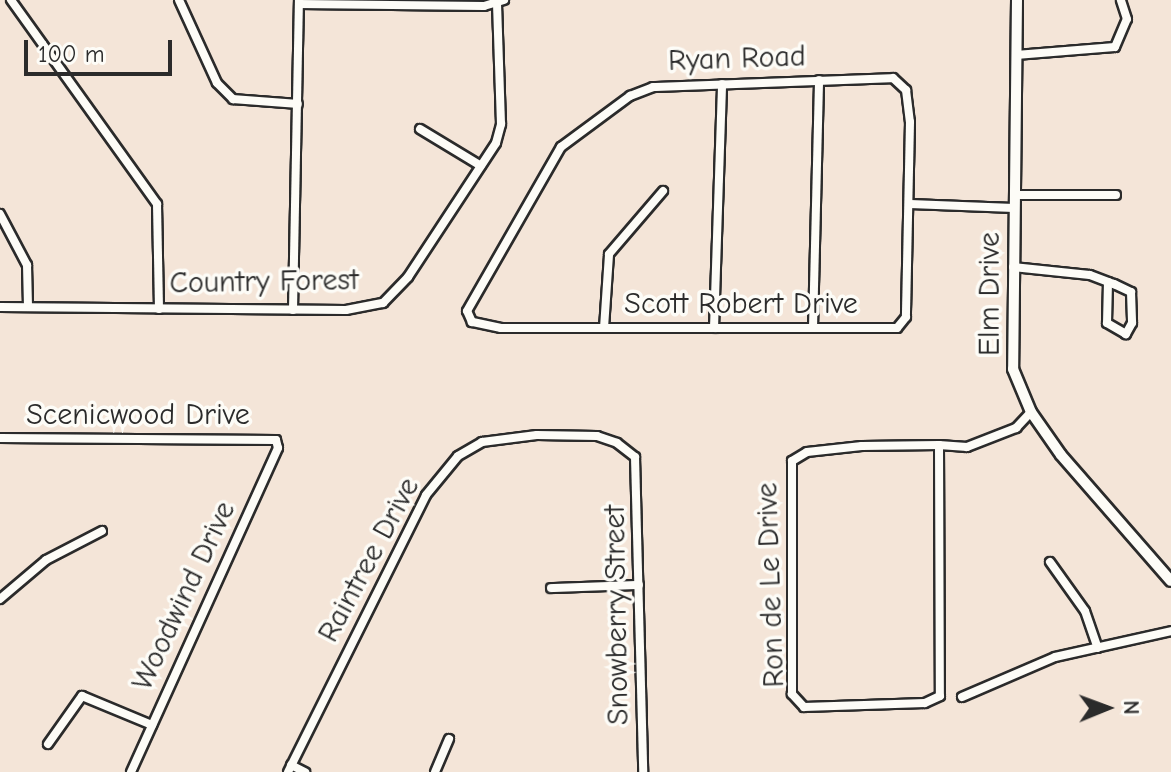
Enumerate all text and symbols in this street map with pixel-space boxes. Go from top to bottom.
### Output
scale bar [28,24,176,74]
street label: Ryan Road [668,39,806,79]
text: 100 m [38,40,105,68]
street label: Elm Drive [972,232,1008,356]
street label: Country Forest [169,262,359,302]
street label: Scott Robert Drive [624,286,858,322]
street label: Scenicwood Drive [26,397,250,433]
street label: Raintree Drive [311,472,427,648]
street label: Ron de Le Drive [749,482,793,688]
street label: Woodwind Drive [125,496,243,696]
street label: Snowberry Street [597,505,637,725]
north arrow [1067,668,1147,748]
text: N [1118,700,1144,715]

